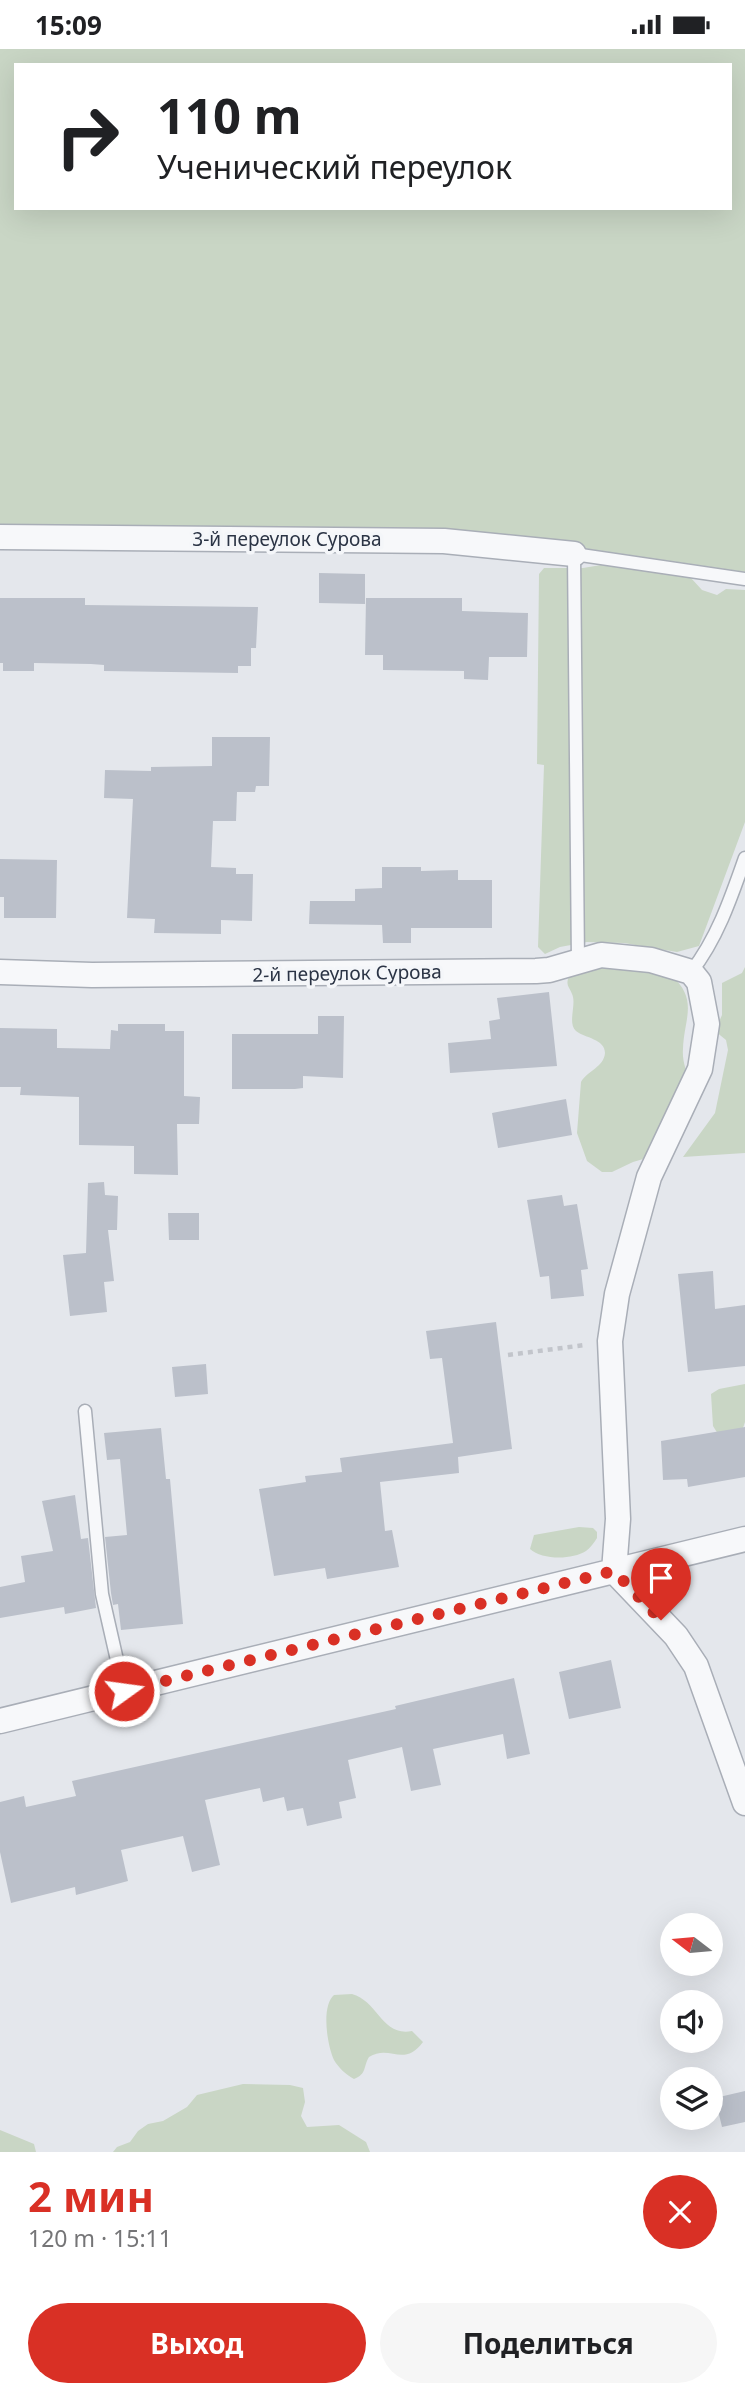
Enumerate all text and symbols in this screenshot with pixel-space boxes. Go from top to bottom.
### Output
text: 15:09 [35,7,102,43]
text: 110 m [157,82,302,148]
icon: right [42,91,133,182]
text: Ученический переулок [157,145,512,188]
street label: 3-й переулок Сурова [192,526,382,552]
street label: 2-й переулок Сурова [252,958,442,988]
pin [631,1548,691,1620]
icon: arrive [642,1559,680,1597]
position arrow [87,1654,161,1728]
north arrow [660,1913,723,1976]
map controls [660,1913,723,2130]
button: sound [660,1990,723,2053]
button: layers [660,2067,723,2130]
text: 2 мин [28,2167,154,2224]
button: close [643,2175,717,2249]
text: 120 m · 15:11 [28,2222,172,2254]
button: Выход [28,2303,366,2383]
button: Поделиться [380,2303,717,2383]

